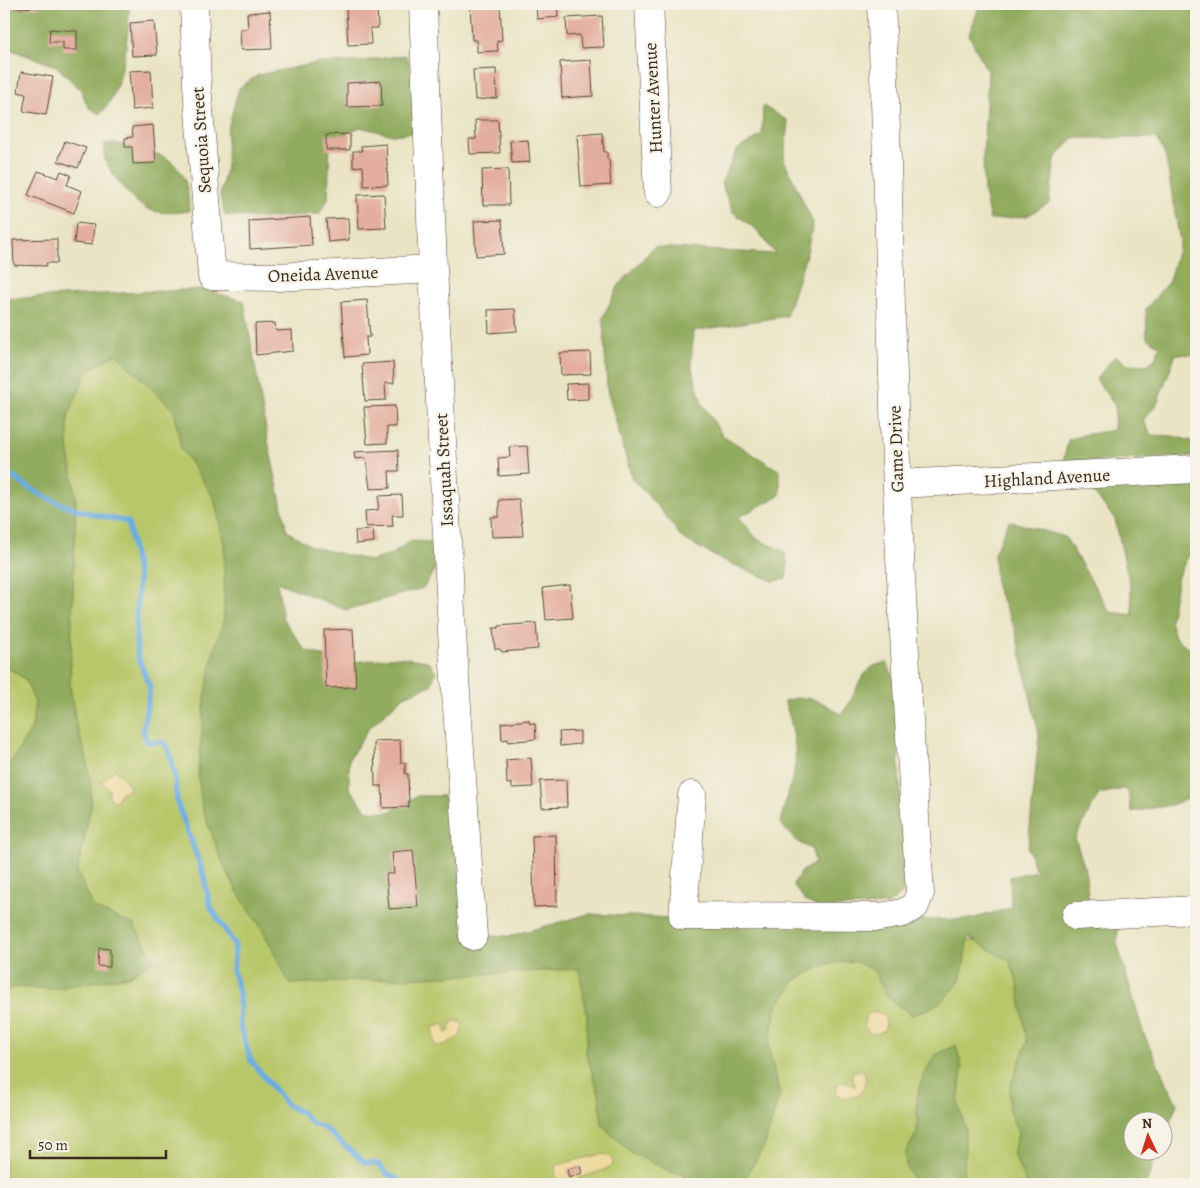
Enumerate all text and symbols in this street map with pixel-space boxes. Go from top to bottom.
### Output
street label: Hunter Avenue [638,42,668,154]
street label: Sequoia Street [185,86,217,194]
street label: Oneida Avenue [267,260,379,288]
street label: Game Drive [882,405,910,493]
street label: Issaquah Street [429,412,459,527]
street label: Highland Avenue [983,463,1111,493]
north arrow [1122,1110,1172,1160]
text: N [1141,1114,1153,1133]
scale bar [30,1128,166,1160]
text: 50 m [38,1135,68,1155]

